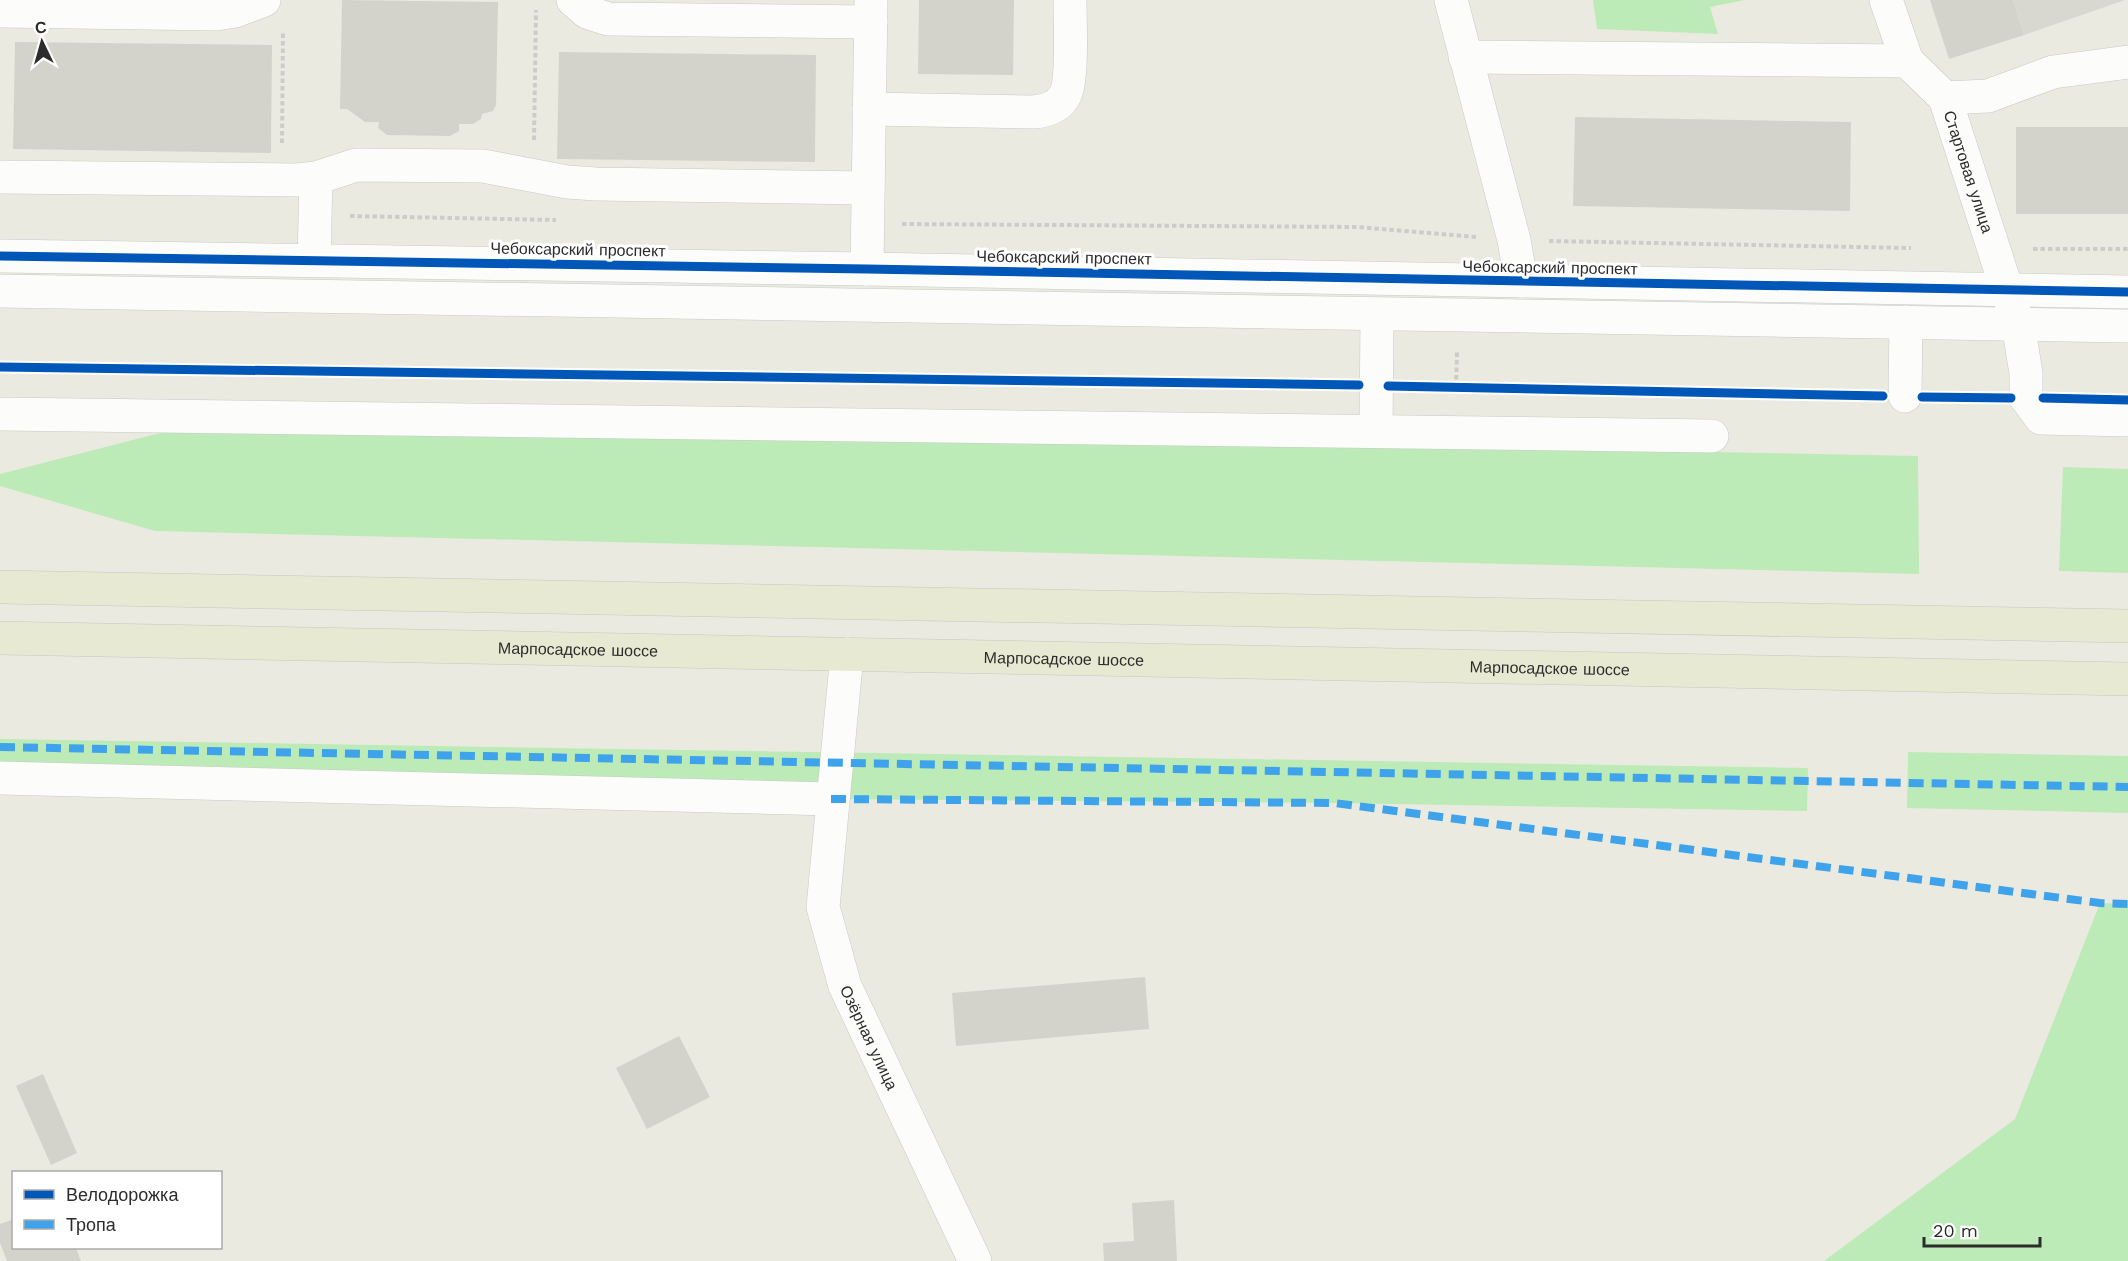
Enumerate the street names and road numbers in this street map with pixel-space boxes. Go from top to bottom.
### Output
street label: Стартовая улица [1940,108,1997,236]
street label: Чебоксарский проспект [490,238,666,261]
street label: Чебоксарский проспект [976,246,1152,269]
street label: Чебоксарский проспект [1462,256,1638,279]
street label: Марпосадское шоссе [498,639,658,661]
street label: Марпосадское шоссе [983,648,1144,670]
street label: Марпосадское шоссе [1469,657,1630,679]
street label: Озёрная улица [836,982,902,1093]

